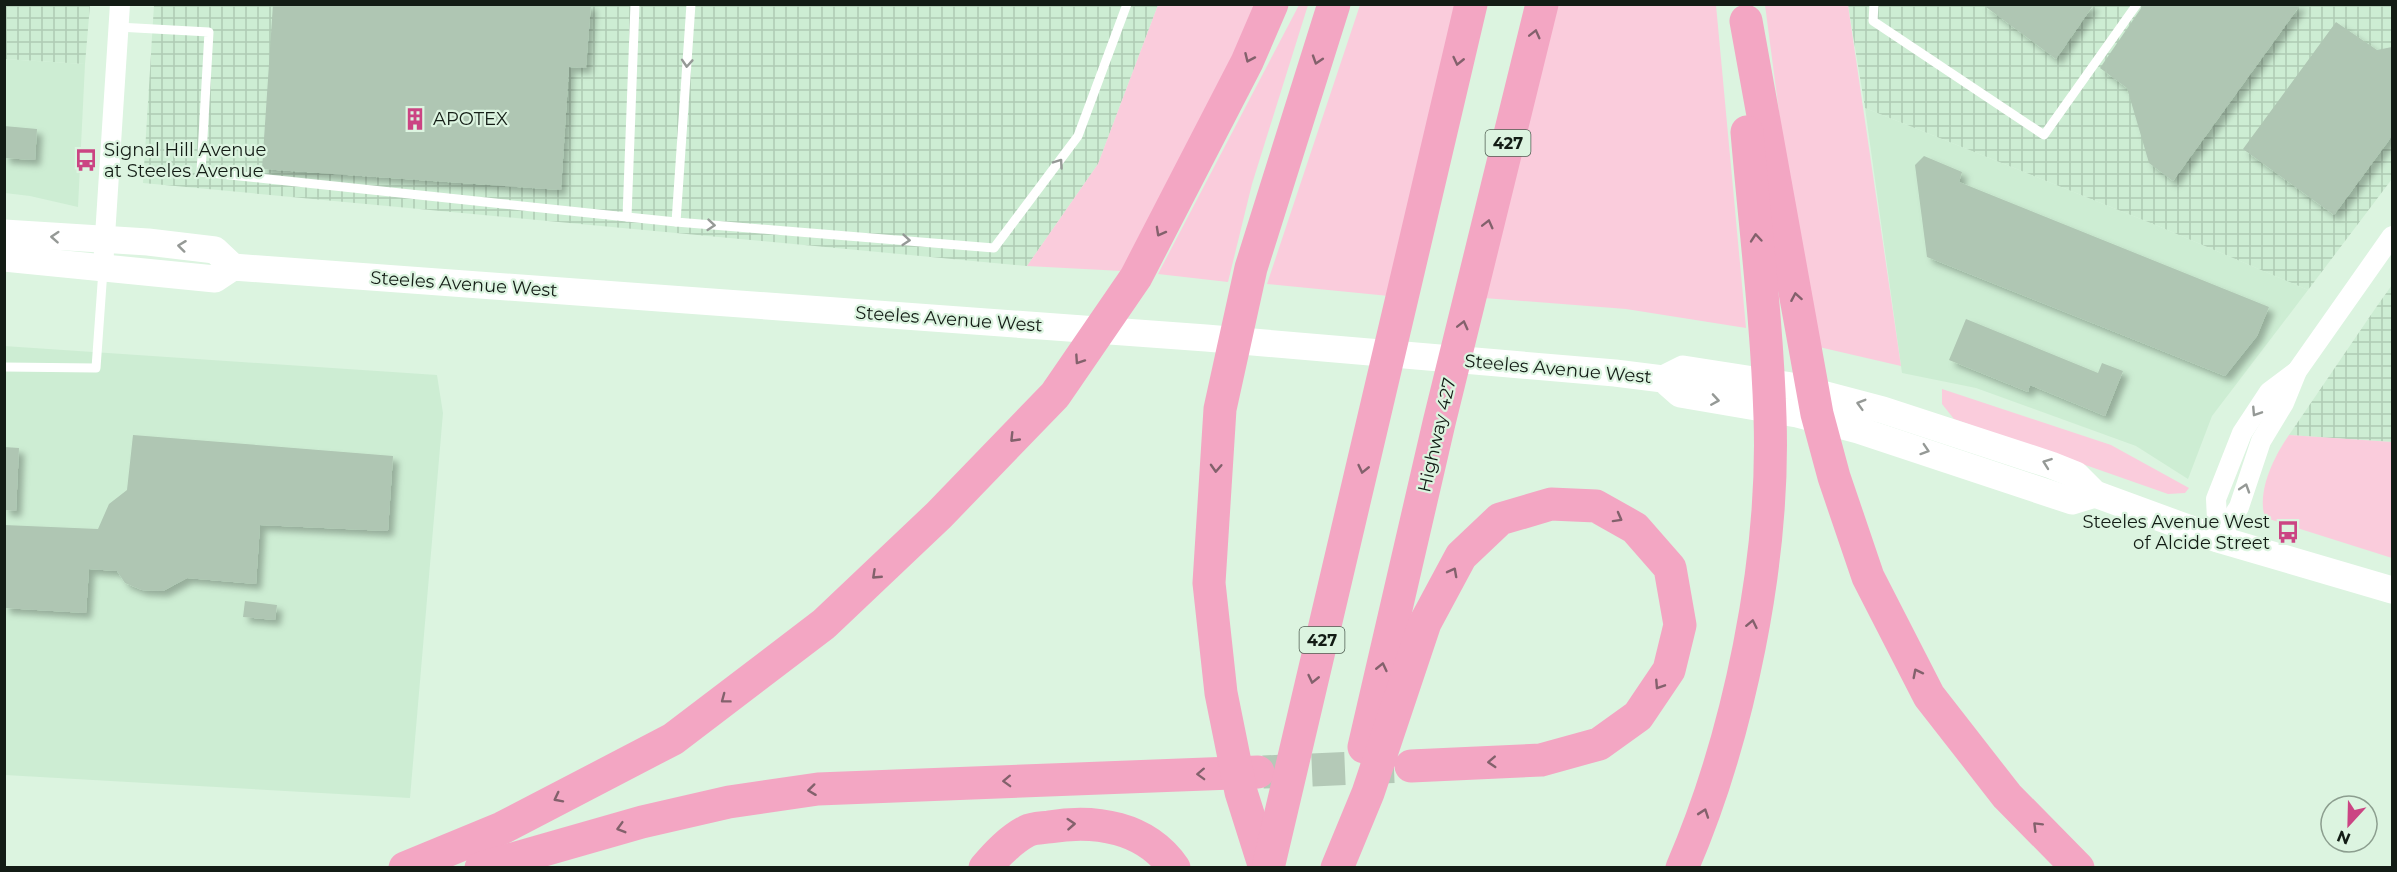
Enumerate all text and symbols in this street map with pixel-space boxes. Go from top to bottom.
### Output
one-way arrow [1528,30,1540,40]
one-way arrow [1244,52,1256,63]
one-way arrow [1312,54,1324,65]
one-way arrow [1452,56,1465,66]
one-way arrow [681,58,694,67]
building icon: APOTEX [402,106,428,132]
place label: APOTEX [433,108,508,130]
road number: 427 [1486,130,1530,156]
place label: Signal Hill Avenue at Steeles Avenue [104,139,267,182]
bus stop icon: Signal Hill Avenue at Steeles Avenue [73,147,99,173]
one-way arrow [1052,159,1063,170]
one-way arrow [707,218,716,231]
one-way arrow [1481,219,1494,229]
one-way arrow [1156,226,1167,236]
one-way arrow [50,231,59,244]
one-way arrow [901,233,910,246]
one-way arrow [1750,233,1763,242]
one-way arrow [178,240,187,253]
street label: Steeles Avenue West [370,266,558,302]
one-way arrow [1790,292,1803,302]
street label: Steeles Avenue West [855,301,1043,337]
one-way arrow [1456,320,1469,330]
street label: Steeles Avenue West [1464,350,1652,388]
one-way arrow [1075,353,1086,364]
street label: Highway 427 [1413,376,1461,494]
one-way arrow [1711,393,1720,405]
one-way arrow [1856,399,1867,411]
one-way arrow [2252,406,2264,416]
one-way arrow [1010,431,1021,441]
one-way arrow [1919,443,1930,456]
one-way arrow [2042,458,2053,471]
one-way arrow [1210,463,1223,472]
one-way arrow [1357,464,1370,474]
one-way arrow [2238,483,2250,494]
one-way arrow [1612,511,1622,523]
place label: Steeles Avenue West of Alcide Street [2082,511,2270,554]
bus stop icon: Steeles Avenue West of Alcide Street [2275,519,2301,545]
one-way arrow [872,568,882,579]
one-way arrow [1446,568,1457,578]
one-way arrow [1745,620,1758,630]
road number: 427 [1300,627,1344,653]
one-way arrow [1375,663,1388,673]
one-way arrow [1913,669,1924,680]
one-way arrow [1307,674,1320,684]
one-way arrow [1655,678,1666,689]
one-way arrow [721,691,732,702]
one-way arrow [1487,756,1496,769]
one-way arrow [1197,768,1206,780]
one-way arrow [1002,775,1011,788]
one-way arrow [807,783,816,796]
one-way arrow [554,791,565,802]
north arrow [2319,794,2379,854]
one-way arrow [1696,808,1709,819]
one-way arrow [1066,818,1075,831]
one-way arrow [616,821,627,833]
one-way arrow [2033,823,2044,834]
text: N [2334,826,2353,849]

